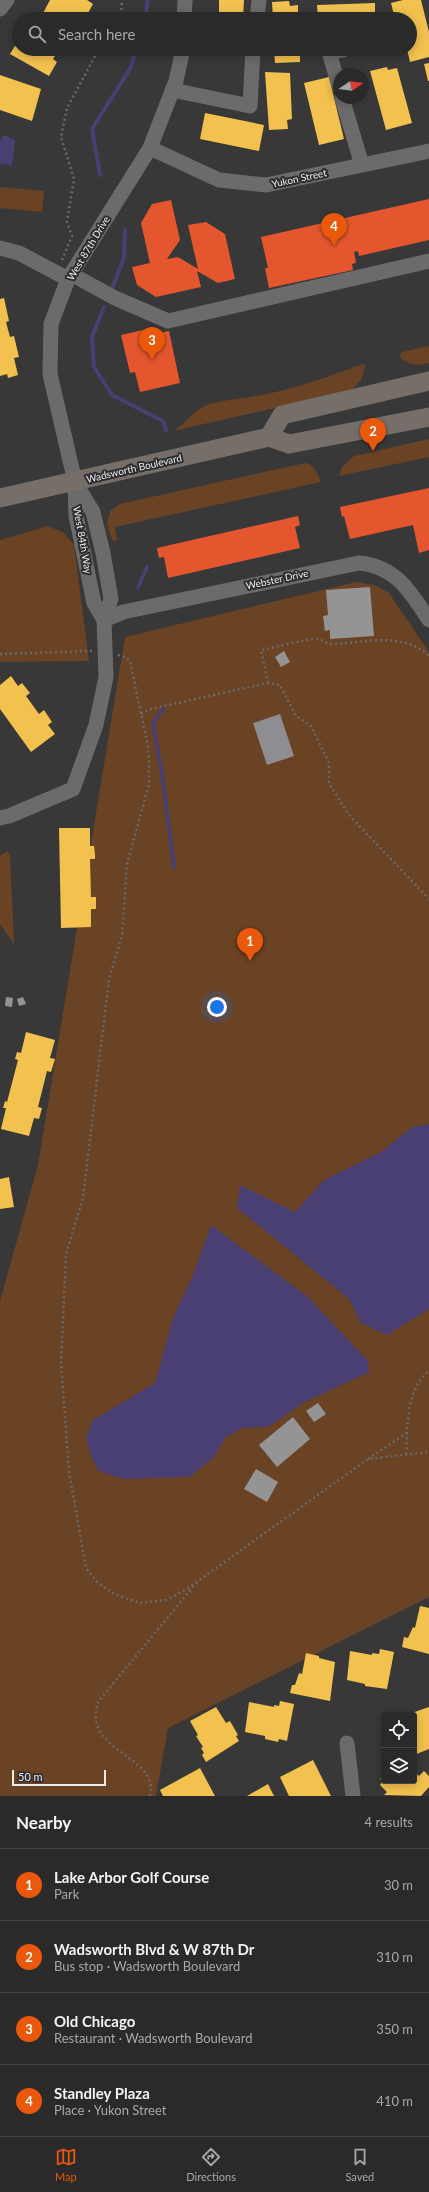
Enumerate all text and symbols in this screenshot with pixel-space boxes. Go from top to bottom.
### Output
search box [12,12,417,56]
icon: search [26,23,48,45]
text: Search here [58,25,135,43]
north arrow [333,68,369,104]
street label: Yukon Street [270,166,328,190]
pin: 4 [321,213,347,246]
street label: West 87th Drive [64,214,112,282]
pin: 3 [139,327,165,360]
pin: 2 [360,418,386,451]
street label: Wadsworth Boulevard [85,451,183,485]
street label: West 84th Way [71,505,95,576]
street label: Webster Drive [245,567,309,591]
pin: 1 [237,928,263,961]
your location [207,997,227,1017]
map controls [381,1712,417,1784]
button: locate [381,1712,417,1748]
button: layers [381,1748,417,1784]
scale bar [12,1768,106,1787]
text: 50 m [18,1770,43,1783]
text: Nearby [16,1812,71,1833]
text: 4 results [365,1814,413,1830]
text: Lake Arbor Golf Course [54,1868,209,1886]
text: 1 [25,1877,33,1893]
text: 30 m [384,1877,413,1893]
text: Park [54,1886,79,1902]
text: Wadsworth Blvd & W 87th Dr [54,1940,254,1958]
text: 2 [25,1949,33,1965]
text: 310 m [376,1949,413,1965]
text: Bus stop · Wadsworth Boulevard [54,1958,240,1974]
text: Old Chicago [54,2012,135,2030]
text: 3 [25,2021,33,2037]
text: 350 m [376,2021,413,2037]
text: Restaurant · Wadsworth Boulevard [54,2030,252,2046]
text: Standley Plaza [54,2084,150,2102]
text: 4 [25,2093,33,2109]
text: 410 m [376,2093,413,2109]
text: Place · Yukon Street [54,2102,166,2118]
tab: Map [55,2146,77,2183]
tab: Directions [186,2146,236,2183]
tab: Saved [345,2146,374,2183]

